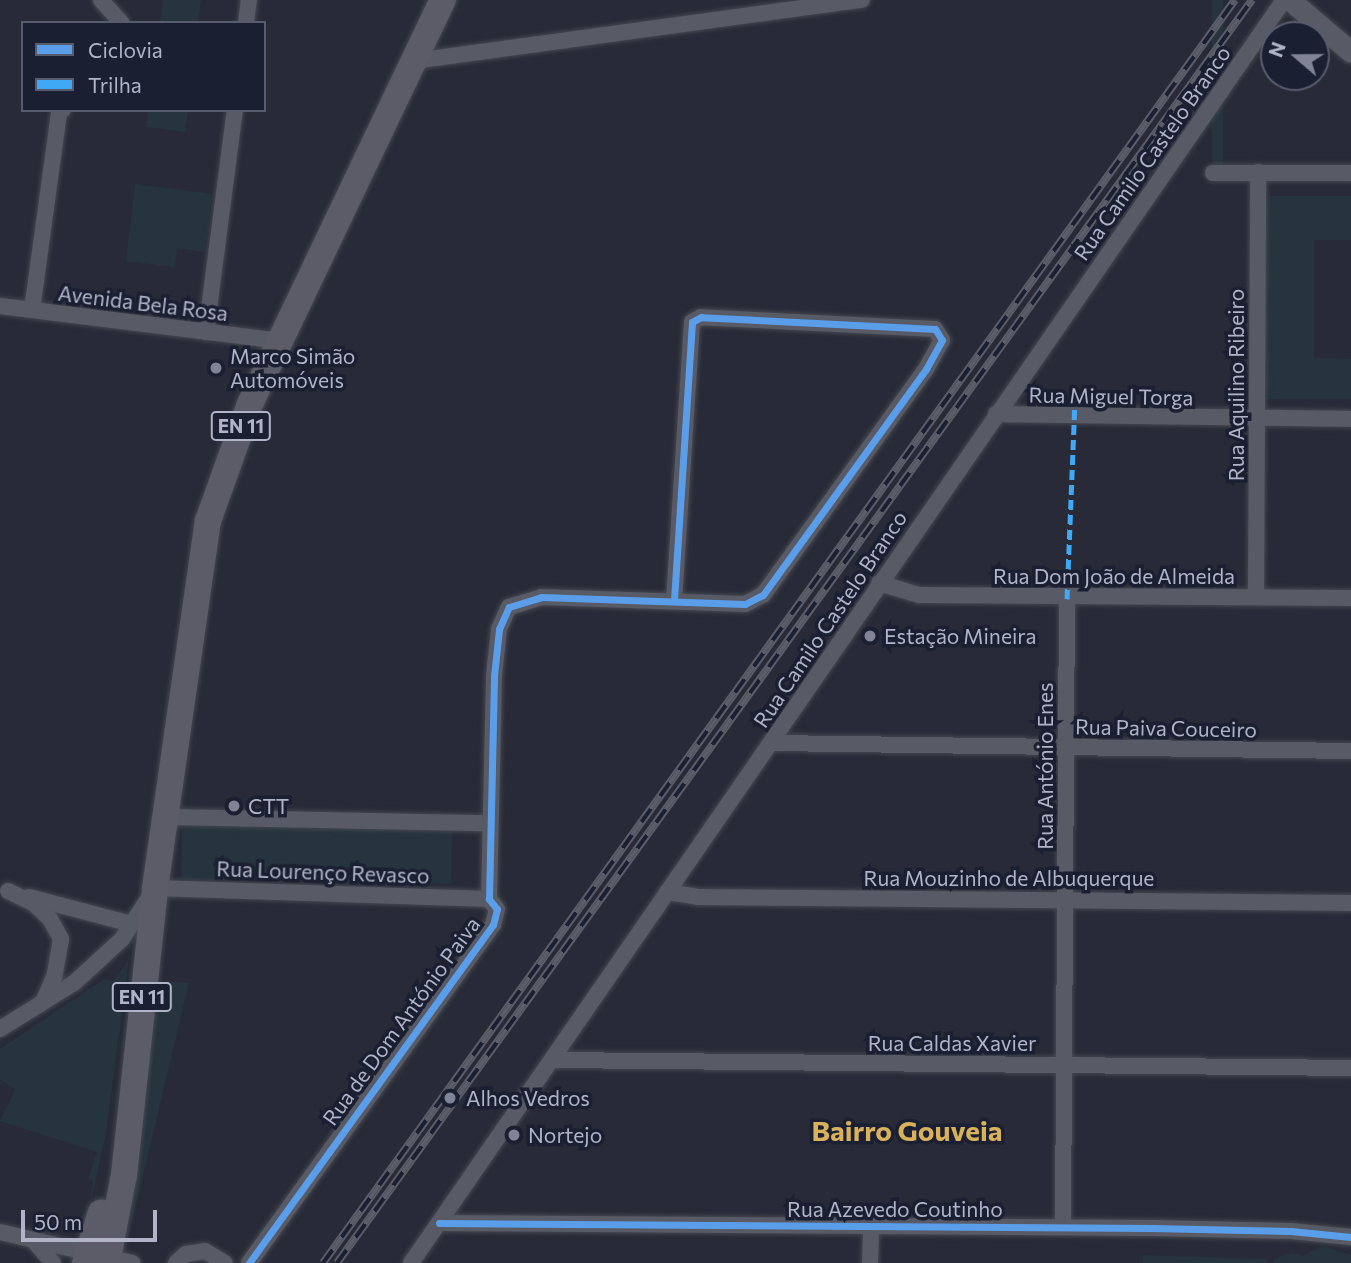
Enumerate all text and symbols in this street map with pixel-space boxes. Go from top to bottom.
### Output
legend [21,21,266,112]
north arrow [1260,21,1330,91]
text: Ciclovia [88,37,163,62]
text: N [1263,39,1290,60]
street label: Rua Camilo Castelo Branco [1068,41,1236,265]
text: Trilha [88,72,142,97]
street label: Avenida Bela Rosa [57,280,229,326]
street label: Rua Aquilino Ribeiro [1223,289,1249,481]
place label: Marco Simão Automóveis [230,343,355,393]
marker: Marco Simão Automóveis [208,360,224,376]
street label: Rua Miguel Torga [1028,382,1194,410]
road number: EN 11 [210,410,272,442]
street label: Rua Camilo Castelo Branco [748,506,912,732]
street label: Rua Dom João de Almeida [993,563,1235,589]
place label: Estação Mineira [884,623,1037,649]
marker: Estação Mineira [862,628,878,644]
street label: Rua António Enes [1032,682,1058,850]
street label: Rua Paiva Couceiro [1075,714,1257,742]
place label: CTT [248,793,289,819]
marker: CTT [226,798,242,814]
street label: Rua Lourenço Revasco [216,856,430,888]
street label: Rua Mouzinho de Albuquerque [864,865,1154,891]
street label: Rua de Dom António Paiva [317,912,485,1130]
road number: EN 11 [110,981,174,1012]
street label: Rua Caldas Xavier [868,1030,1036,1056]
place label: Alhos Vedros [466,1085,590,1111]
marker: Alhos Vedros [440,1088,460,1108]
district label: Bairro Gouveia [812,1113,1002,1147]
place label: Nortejo [528,1122,602,1148]
marker: Nortejo [506,1127,522,1143]
scale bar [24,1196,161,1240]
street label: Rua Azevedo Coutinho [787,1196,1003,1222]
text: 50 m [34,1209,82,1234]

